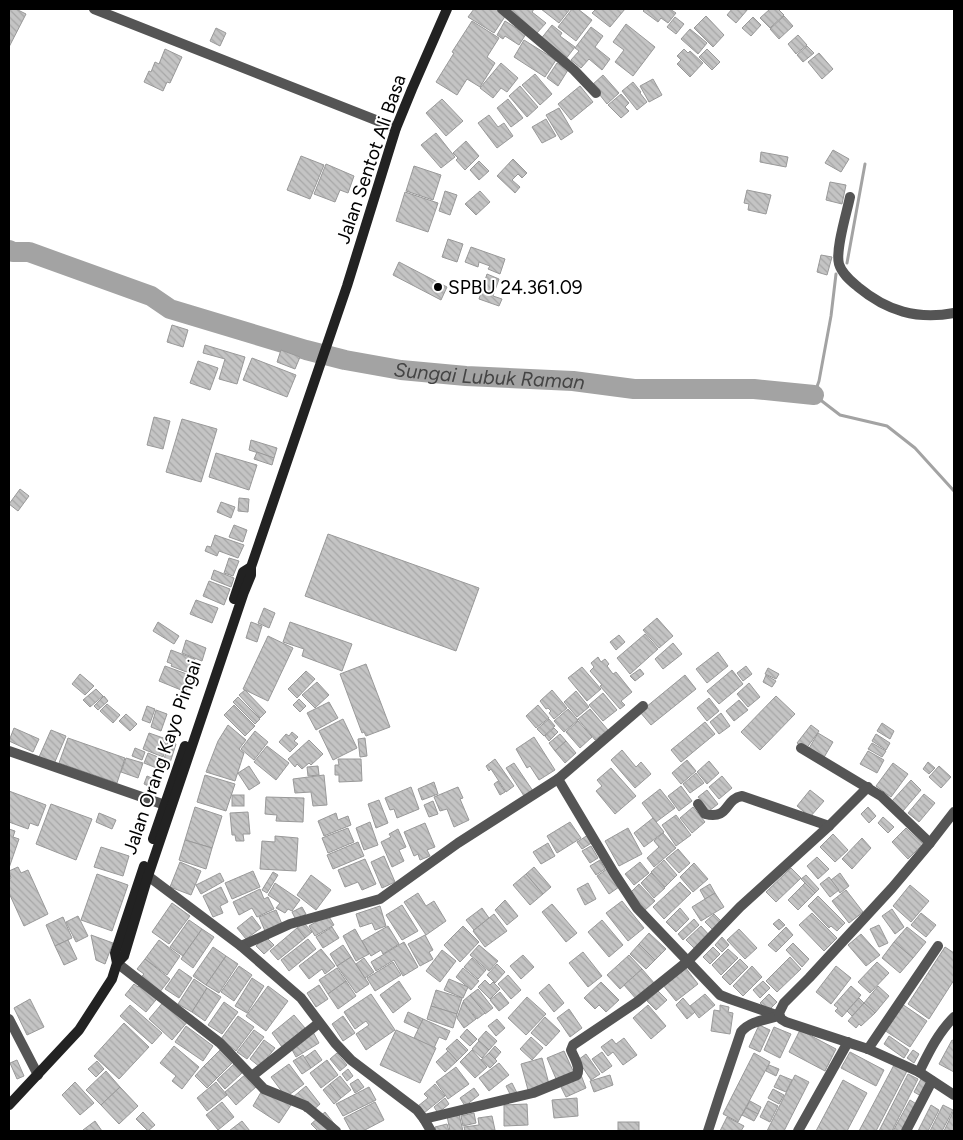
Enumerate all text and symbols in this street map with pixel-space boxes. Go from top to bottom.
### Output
street label: Jalan Sentot Ali Basa [331,71,411,247]
place label: SPBU 24.361.09 [448,276,583,299]
marker: SPBU 24.361.09 [432,281,444,293]
water label: Sungai Lubuk Raman [392,357,586,394]
street label: Jalan Orang Kayo Pingai [118,657,206,857]

